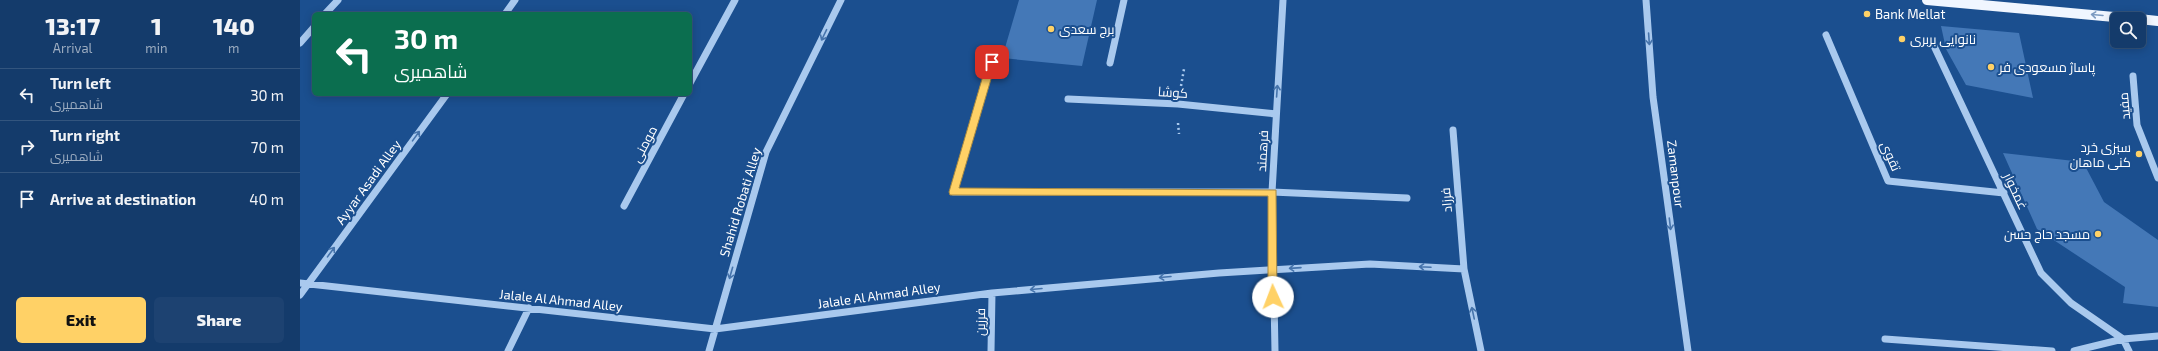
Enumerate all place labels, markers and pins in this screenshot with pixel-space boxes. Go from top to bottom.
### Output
place label: Bank Mellat [1875,6,1945,22]
marker: Bank Mellat [1862,9,1872,19]
place label: برج سعدی [1059,21,1114,38]
marker: برج سعدی [1046,24,1056,34]
place label: نانوایی بربری [1910,31,1976,47]
marker: نانوایی بربری [1897,34,1907,44]
pin [975,45,1009,79]
place label: پاساژ مسعودی فر [1998,59,2096,77]
marker: پاساژ مسعودی فر [1986,62,1996,72]
place label: سبزی خرد کنی ماهان [2070,139,2131,170]
marker: سبزی خرد کنی ماهان [2134,149,2144,159]
place label: مسجد حاج حسن [2004,226,2090,243]
marker: مسجد حاج حسن [2093,229,2103,239]

